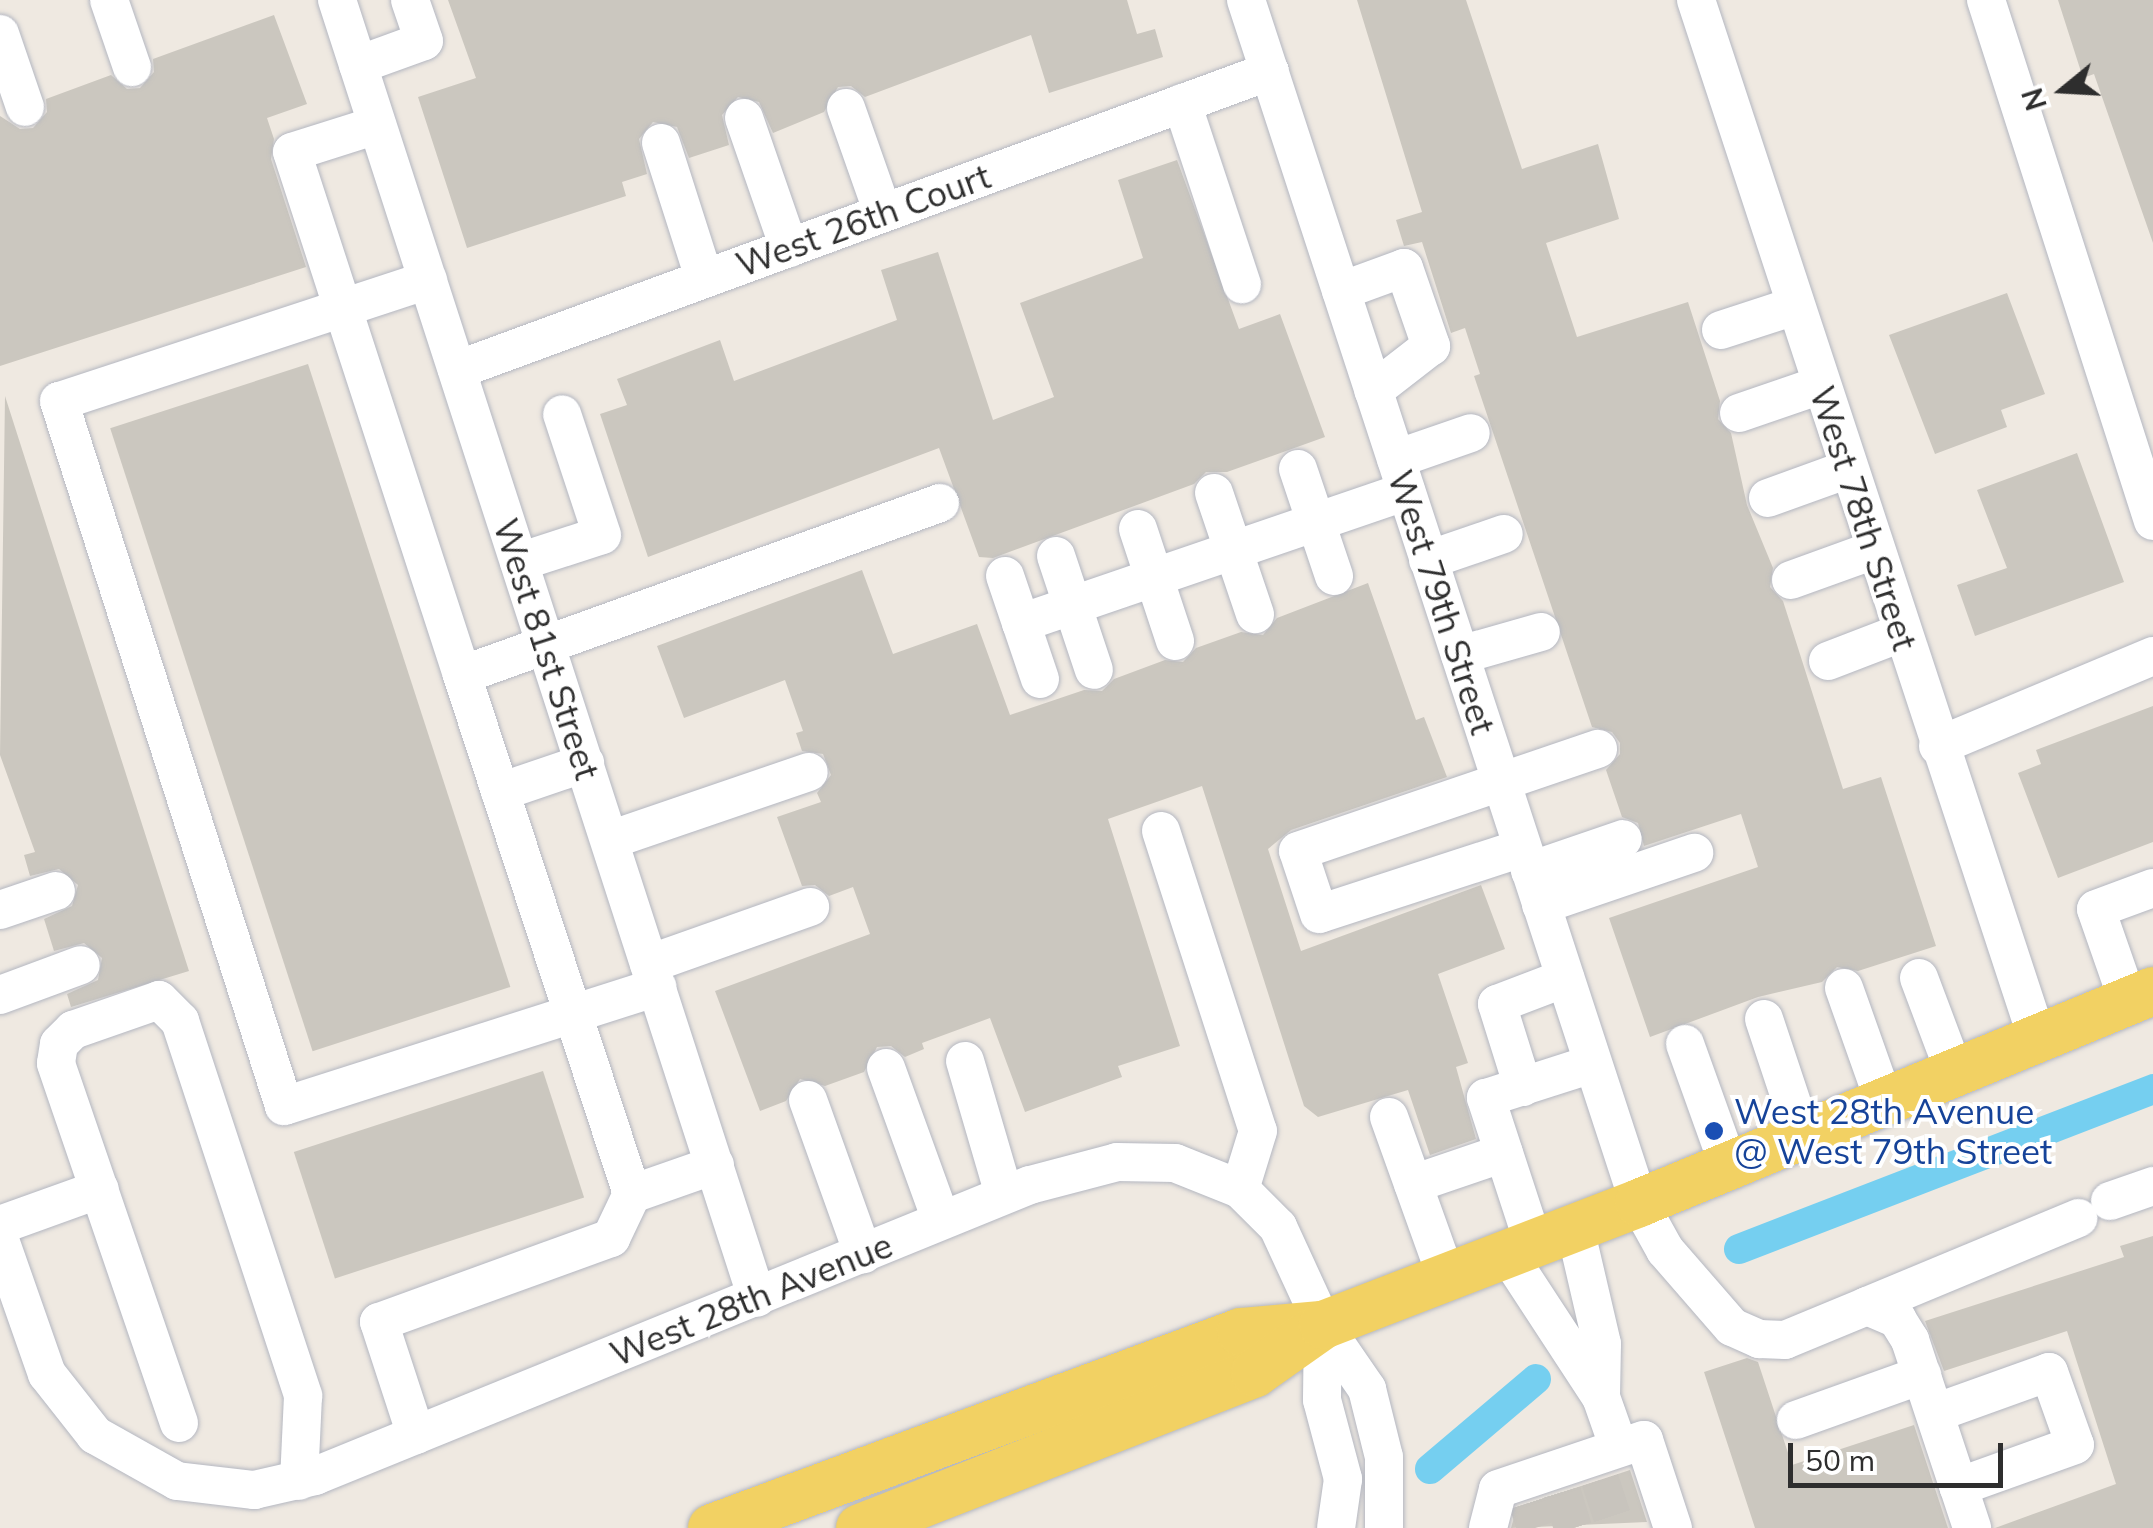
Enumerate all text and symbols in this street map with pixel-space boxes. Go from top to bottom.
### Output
north arrow [2013,40,2113,140]
text: N [2014,84,2054,115]
street label: West 26th Court [730,155,996,285]
street label: West 78th Street [1802,381,1926,655]
street label: West 79th Street [1380,465,1504,739]
street label: West 81st Street [485,513,609,785]
place label: West 28th Avenue @ West 79th Street [1734,1090,2052,1172]
marker: West 28th Avenue @ West 79th Street [1703,1120,1725,1142]
street label: West 28th Avenue [604,1223,898,1375]
scale bar [1793,1423,2008,1485]
text: 50 m [1805,1441,1875,1479]

